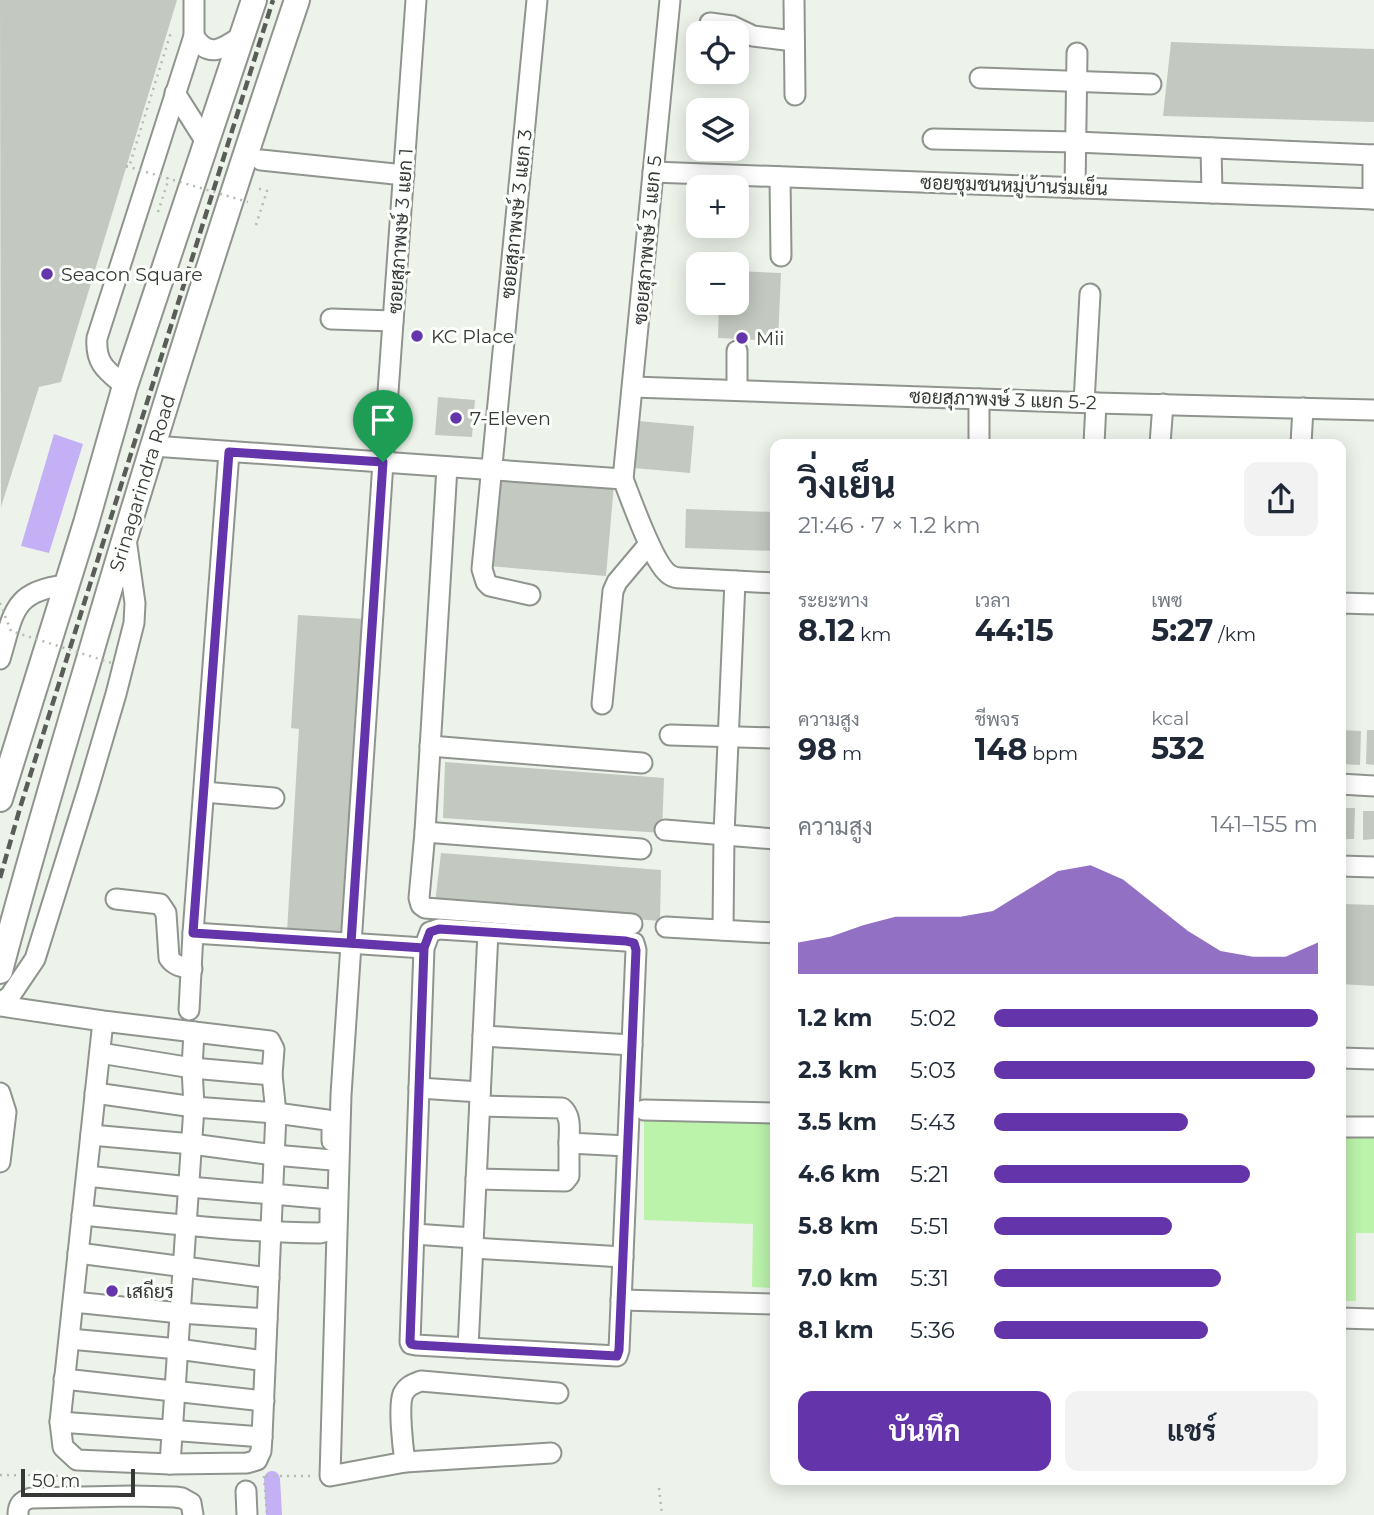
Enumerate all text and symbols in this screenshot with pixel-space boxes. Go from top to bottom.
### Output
map controls [686,21,749,315]
button: locate [686,21,749,84]
button: layers [686,98,749,161]
street label: ซอยสุภาพงษ์ 3 แยก 3 [495,128,538,300]
street label: ซอยสุภาพงษ์ 3 แยก 1 [382,147,419,315]
street label: ซอยสุภาพงษ์ 3 แยก 5 [628,154,667,326]
street label: ซอยชุมชนหมู่บ้านร่มเย็น [920,169,1108,202]
button: + [686,175,749,238]
button: − [686,252,749,315]
place label: Seacon Square [61,263,203,286]
marker: Seacon Square [39,266,55,282]
place label: KC Place [431,325,514,348]
place label: Mii [756,327,784,350]
marker: KC Place [409,328,425,344]
marker: Mii [734,330,750,346]
street label: ซอยสุภาพงษ์ 3 แยก 5-2 [909,384,1097,415]
pin [353,390,413,462]
street label: Srinagarindra Road [105,392,180,574]
icon: arrive [364,401,402,439]
place label: 7-Eleven [470,407,551,430]
marker: 7-Eleven [448,410,464,426]
text: วิ่งเย็น [798,461,896,508]
button: share [1244,462,1318,536]
text: 21:46 · 7 × 1.2 km [798,511,981,539]
text: ระยะทาง [798,589,869,612]
text: เวลา [975,589,1011,612]
text: เพซ [1151,589,1183,612]
text: 8.12 [798,612,855,649]
text: 44:15 [975,612,1054,649]
text: 5:27 [1151,612,1213,649]
text: km [855,623,891,646]
text: /km [1213,623,1256,646]
text: kcal [1151,707,1189,730]
text: ความสูง [798,708,860,731]
text: ชีพจร [975,708,1020,731]
text: 532 [1151,730,1204,767]
text: 98 [798,731,837,768]
text: 148 [975,731,1027,768]
text: m [837,742,862,765]
text: bpm [1027,742,1078,765]
text: 141–155 m [1211,810,1318,838]
text: ความสูง [798,813,873,841]
text: 1.2 km [798,1004,872,1032]
text: 5:02 [910,1004,956,1032]
text: 2.3 km [798,1056,877,1084]
text: 5:03 [910,1056,956,1084]
text: 3.5 km [798,1108,877,1136]
text: 5:43 [910,1108,956,1136]
text: 4.6 km [798,1160,880,1188]
text: 5:21 [910,1160,949,1188]
text: 5.8 km [798,1212,879,1240]
text: 5:51 [910,1212,949,1240]
text: 7.0 km [798,1264,878,1292]
text: 5:31 [910,1264,949,1292]
place label: เสถียร [126,1279,174,1303]
marker: เสถียร [104,1283,120,1299]
text: 8.1 km [798,1316,874,1344]
text: 5:36 [910,1316,955,1344]
button: บันทึก [798,1391,1051,1471]
button: แชร์ [1065,1391,1318,1471]
scale bar [21,1466,135,1498]
text: 50 m [32,1469,80,1492]

